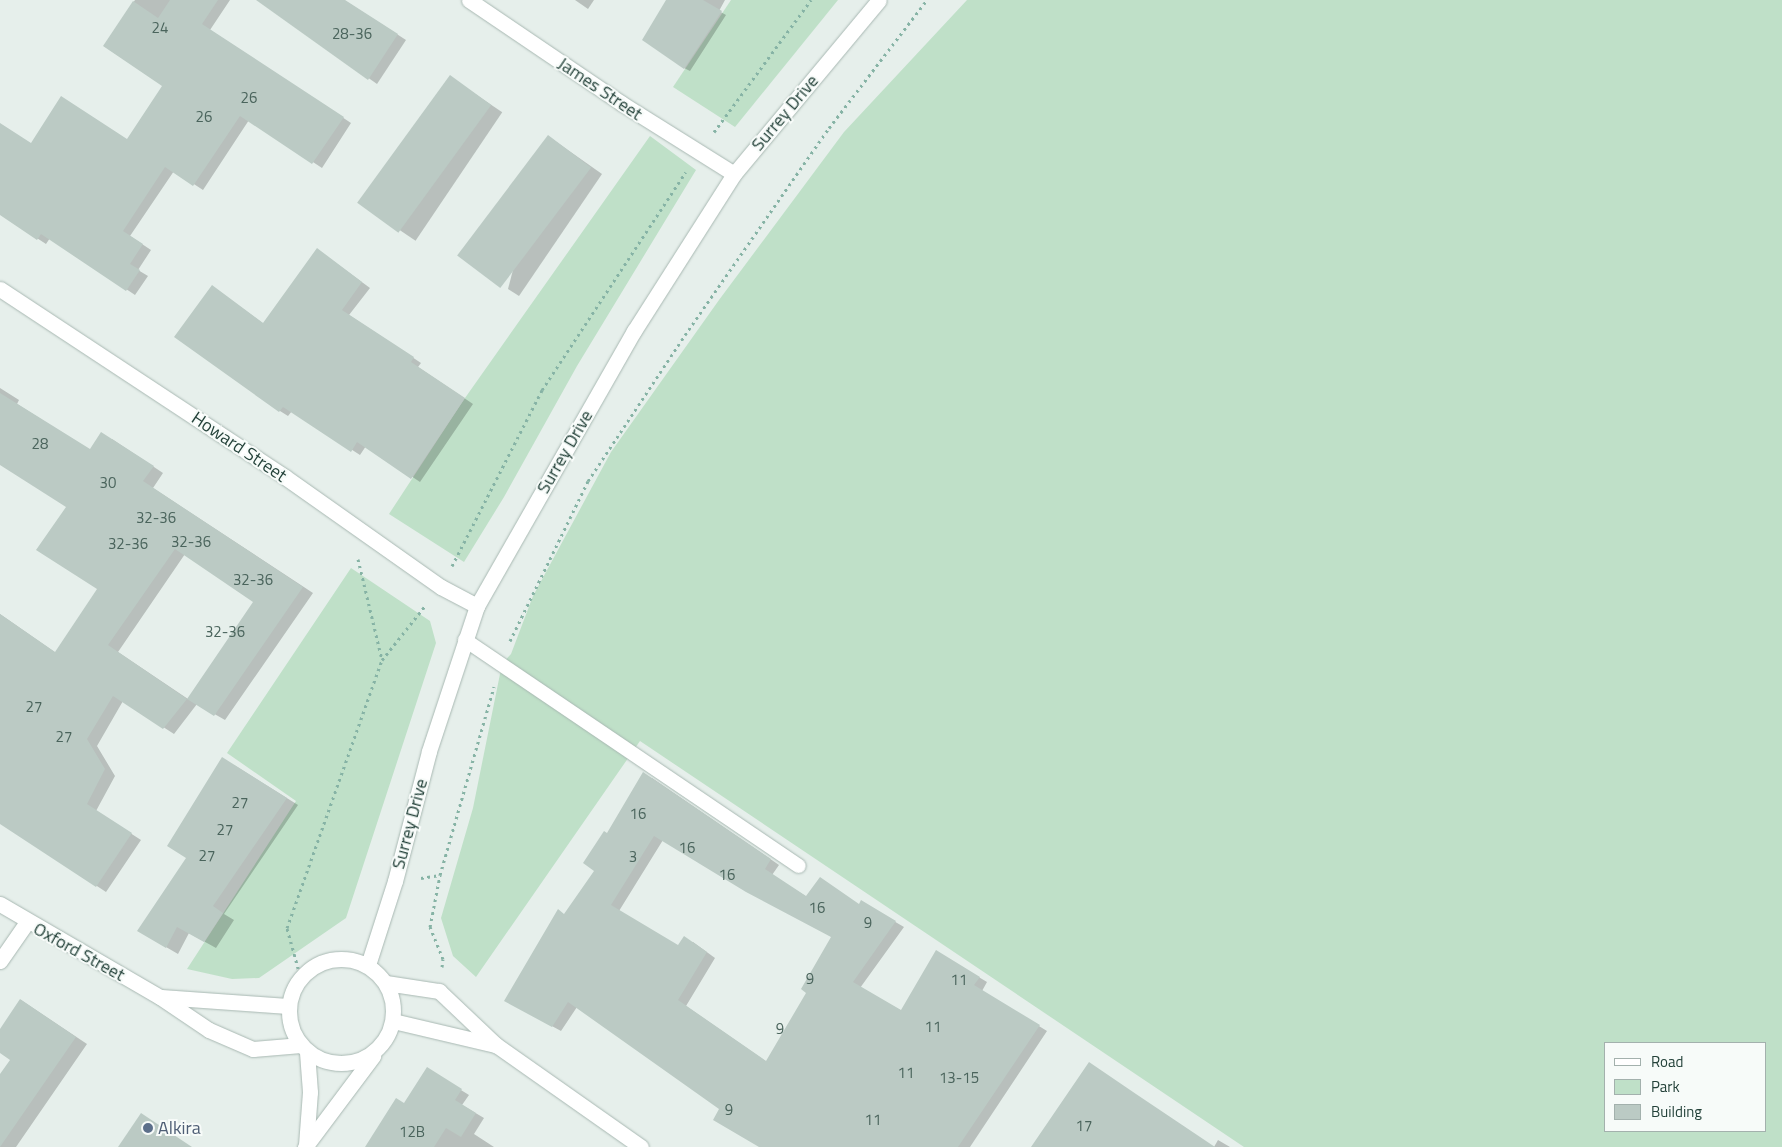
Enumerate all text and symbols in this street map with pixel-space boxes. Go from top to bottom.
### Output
house number: 24 [152,19,168,37]
house number: 28-36 [332,25,372,43]
street label: James Street [554,53,646,125]
street label: Surrey Drive [747,71,823,155]
house number: 26 [241,89,257,107]
house number: 26 [196,108,212,126]
street label: Howard Street [187,407,291,487]
street label: Surrey Drive [533,407,597,497]
house number: 28 [32,435,48,453]
house number: 30 [100,474,116,492]
house number: 32-36 [136,509,176,527]
house number: 32-36 [171,533,211,551]
house number: 32-36 [108,535,148,553]
house number: 32-36 [233,571,273,589]
house number: 32-36 [205,623,245,641]
house number: 27 [26,698,42,716]
house number: 27 [56,728,72,746]
street label: Surrey Drive [388,777,432,871]
house number: 27 [232,794,248,812]
house number: 16 [630,805,646,823]
house number: 27 [217,821,233,839]
house number: 16 [679,839,695,857]
house number: 27 [199,847,215,865]
house number: 3 [629,848,637,866]
house number: 16 [719,866,735,884]
house number: 16 [809,899,825,917]
house number: 9 [864,914,872,932]
street label: Oxford Street [30,918,128,986]
house number: 9 [806,970,814,988]
house number: 11 [951,971,967,989]
house number: 11 [925,1018,941,1036]
house number: 9 [776,1020,784,1038]
legend [1604,1042,1767,1132]
text: Road [1651,1050,1683,1073]
house number: 11 [898,1064,914,1082]
house number: 13-15 [939,1069,979,1087]
text: Park [1651,1075,1680,1098]
text: Building [1651,1100,1702,1123]
house number: 9 [725,1101,733,1119]
house number: 11 [865,1111,881,1129]
place label: Alkira [158,1117,201,1139]
house number: 17 [1076,1117,1092,1135]
marker: Alkira [142,1122,154,1134]
house number: 12B [399,1123,425,1141]

